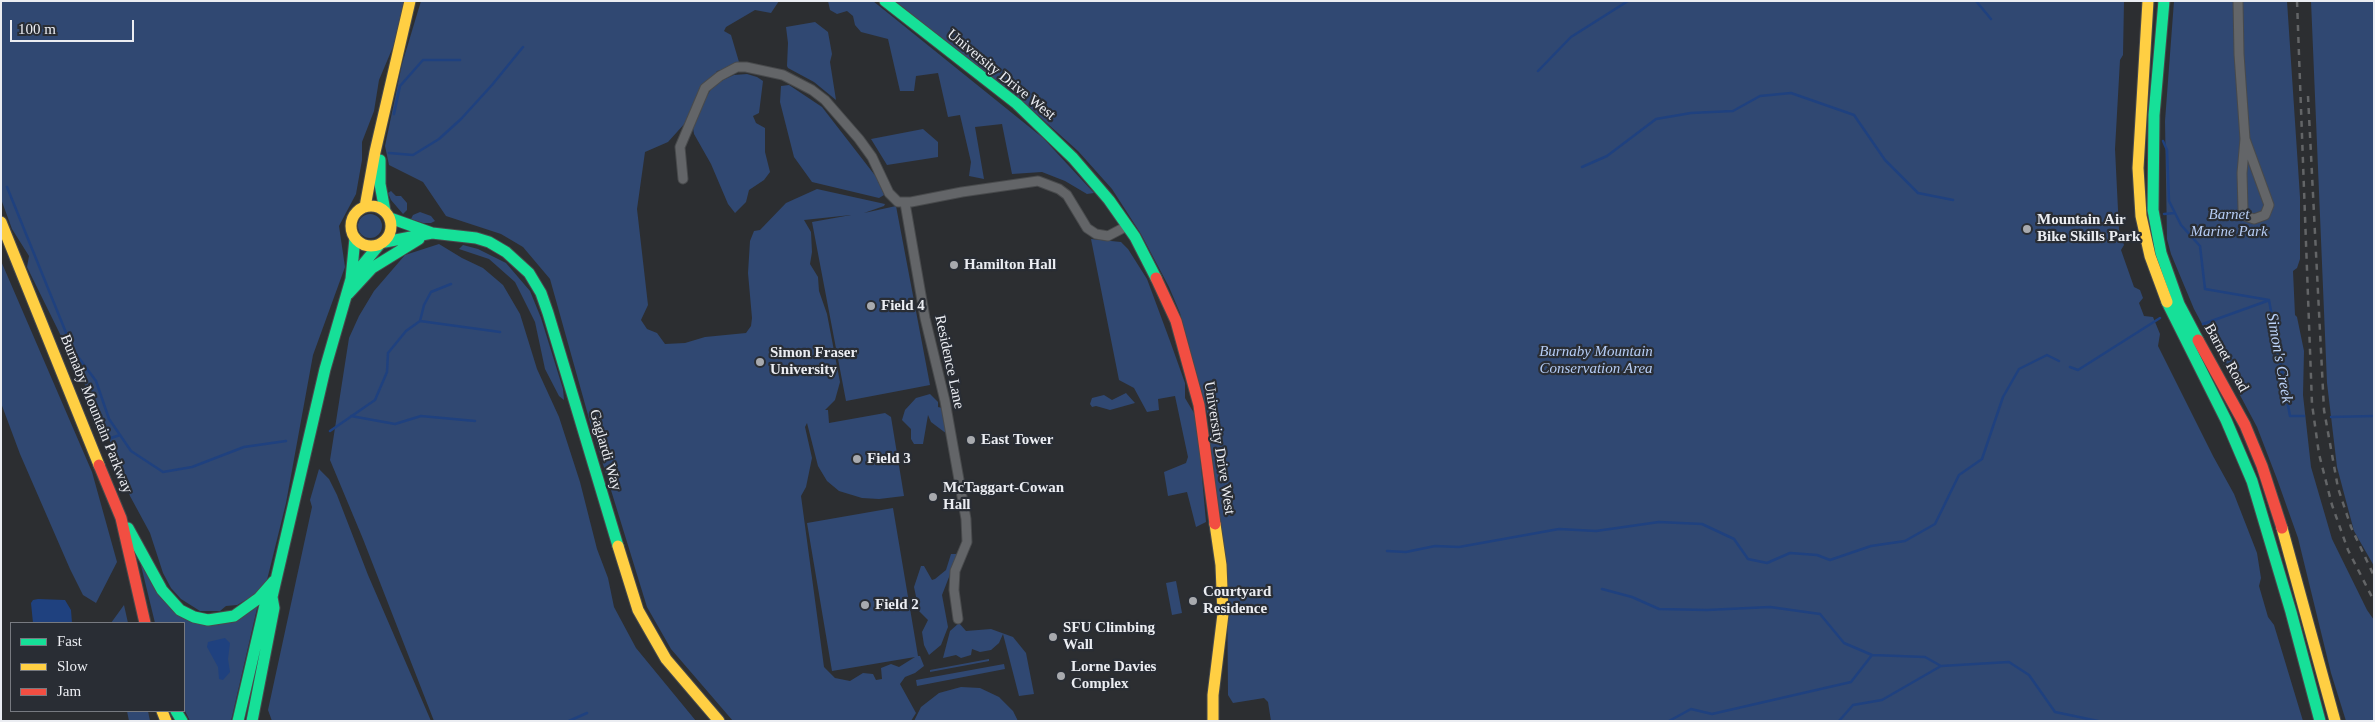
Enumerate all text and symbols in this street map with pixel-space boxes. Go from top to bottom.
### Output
scale bar [12,10,136,42]
text: 100 m [18,21,56,37]
street label: University Drive West [943,26,1059,124]
park label: Barnet Marine Park [2190,206,2268,241]
place label: Mountain Air Bike Skills Park [2037,211,2140,246]
marker: Mountain Air Bike Skills Park [2021,223,2033,235]
place label: Hamilton Hall [964,256,1056,274]
marker: Hamilton Hall [948,259,960,271]
place label: Field 4 [881,297,925,315]
marker: Field 4 [865,300,877,312]
water label: Simon's Creek [2262,311,2296,405]
street label: Residence Lane [930,313,968,411]
street label: Barnet Road [2200,321,2252,395]
street label: Burnaby Mountain Parkway [56,332,136,496]
park label: Burnaby Mountain Conservation Area [1539,343,1653,378]
place label: Simon Fraser University [770,344,857,379]
marker: Simon Fraser University [754,356,766,368]
street label: University Drive West [1200,380,1238,516]
street label: Gaglardi Way [585,407,625,493]
place label: East Tower [981,431,1053,449]
marker: East Tower [965,434,977,446]
place label: Field 3 [867,450,911,468]
marker: Field 3 [851,453,863,465]
place label: McTaggart-Cowan Hall [943,479,1064,514]
marker: McTaggart-Cowan Hall [927,491,939,503]
place label: Courtyard Residence [1203,583,1271,618]
marker: Courtyard Residence [1187,595,1199,607]
place label: Field 2 [875,596,919,614]
marker: Field 2 [859,599,871,611]
place label: SFU Climbing Wall [1063,619,1155,654]
legend [10,622,185,712]
marker: SFU Climbing Wall [1047,631,1059,643]
text: Fast [57,633,82,649]
text: Slow [57,658,88,674]
place label: Lorne Davies Complex [1071,658,1156,693]
marker: Lorne Davies Complex [1055,670,1067,682]
text: Jam [57,683,81,699]

